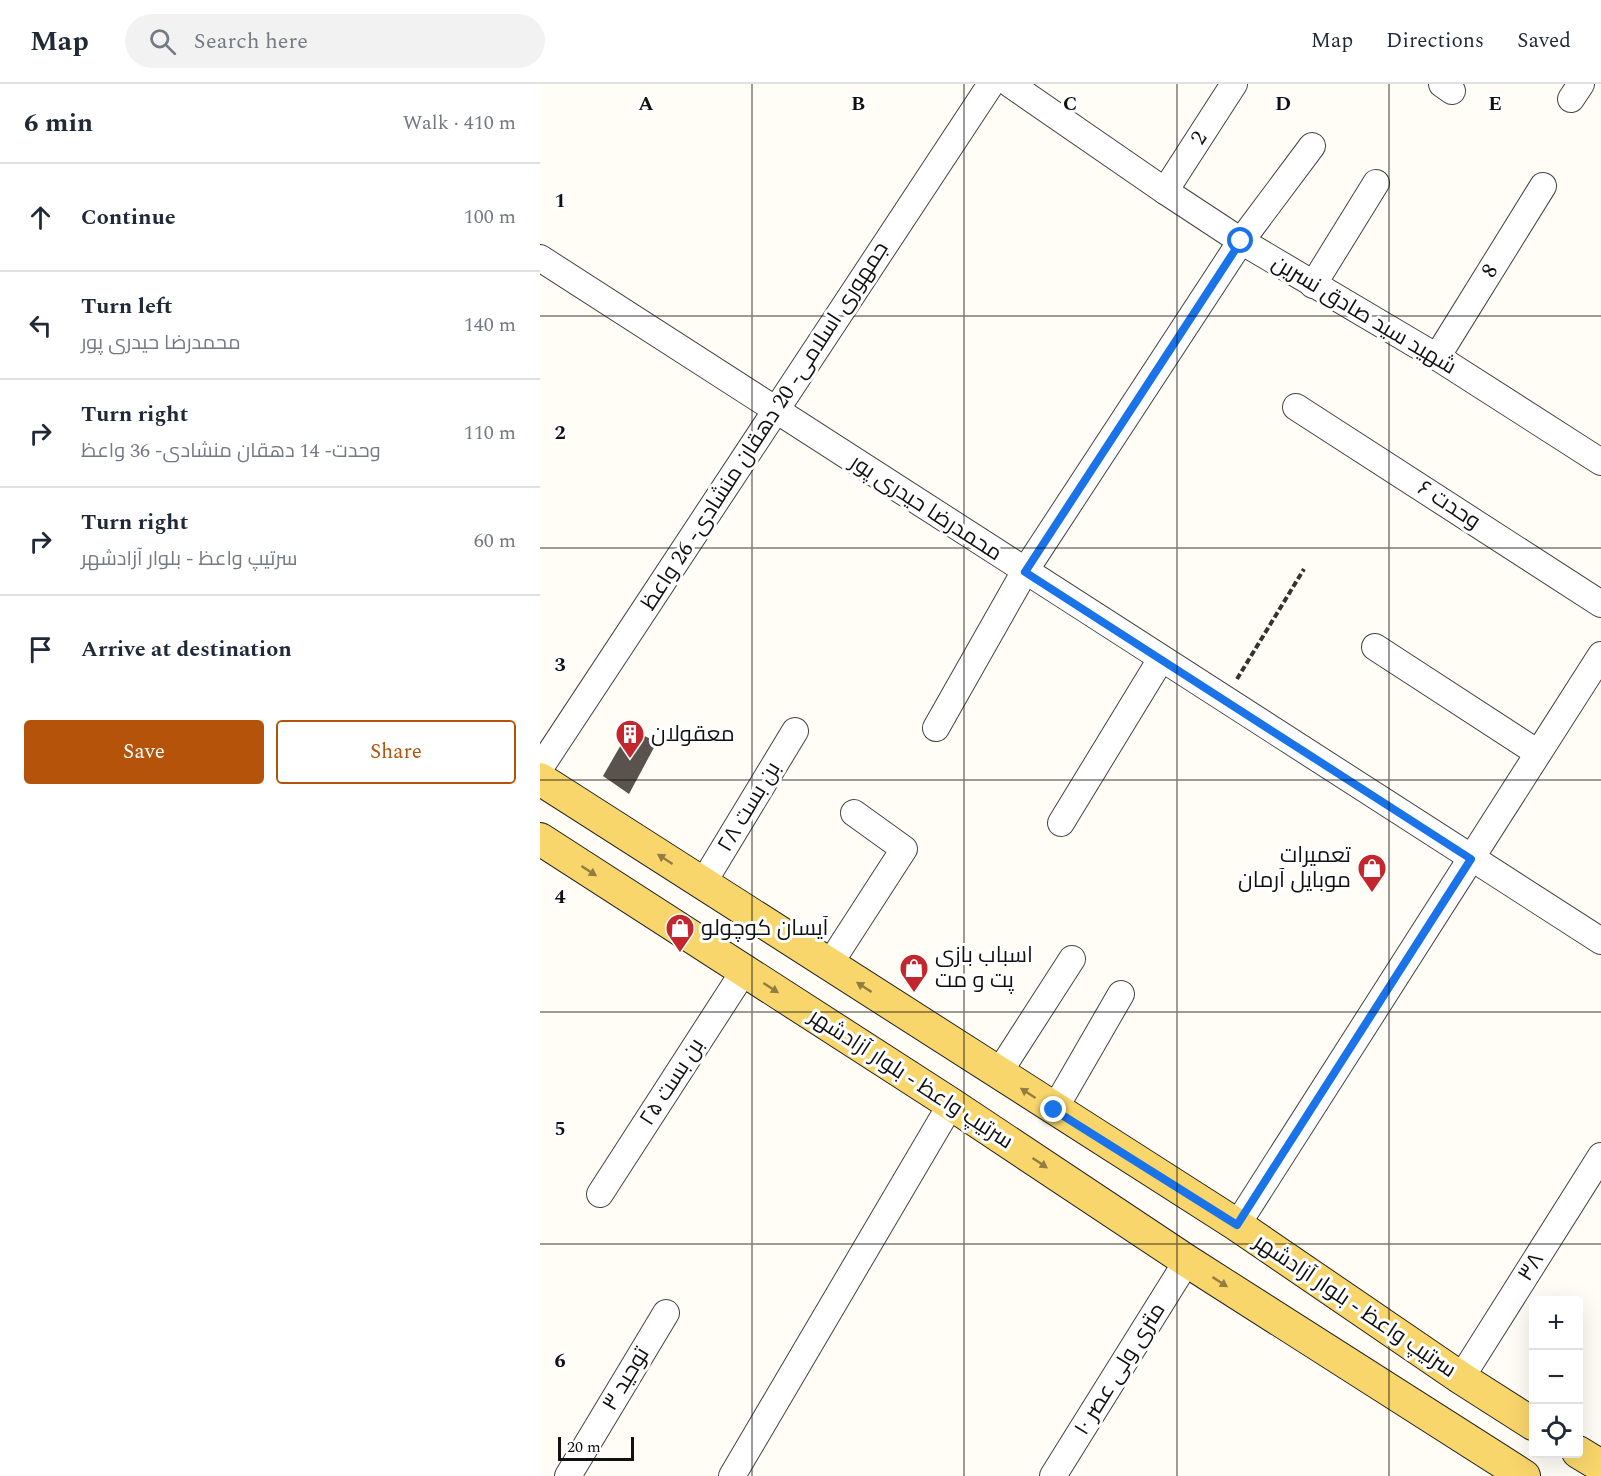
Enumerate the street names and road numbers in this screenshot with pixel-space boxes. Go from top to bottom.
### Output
street label: 2 [1182,124,1216,152]
street label: جمهوری اسلامی- 20 دهقان منشادی- 26 واعظ [633,235,897,617]
street label: شهید سید صادق نسرین [1265,247,1463,383]
street label: 8 [1473,258,1507,284]
street label: محمدرضا حیدری پور [842,445,1009,570]
street label: وحدت ۶ [1411,472,1487,538]
street label: بن بست ۲۸ [709,755,789,859]
street label: سرتیپ واعظ - بلوار آزادشهر [801,999,1020,1158]
street label: بن بست ۲۵ [631,1032,713,1132]
street label: سرتیپ واعظ - بلوار آزادشهر [1245,1225,1463,1386]
street label: ۳۸ [1509,1246,1553,1288]
street label: ۱۰ متری ولی عصر [1066,1296,1174,1442]
street label: توحید ۳ [594,1341,658,1417]

